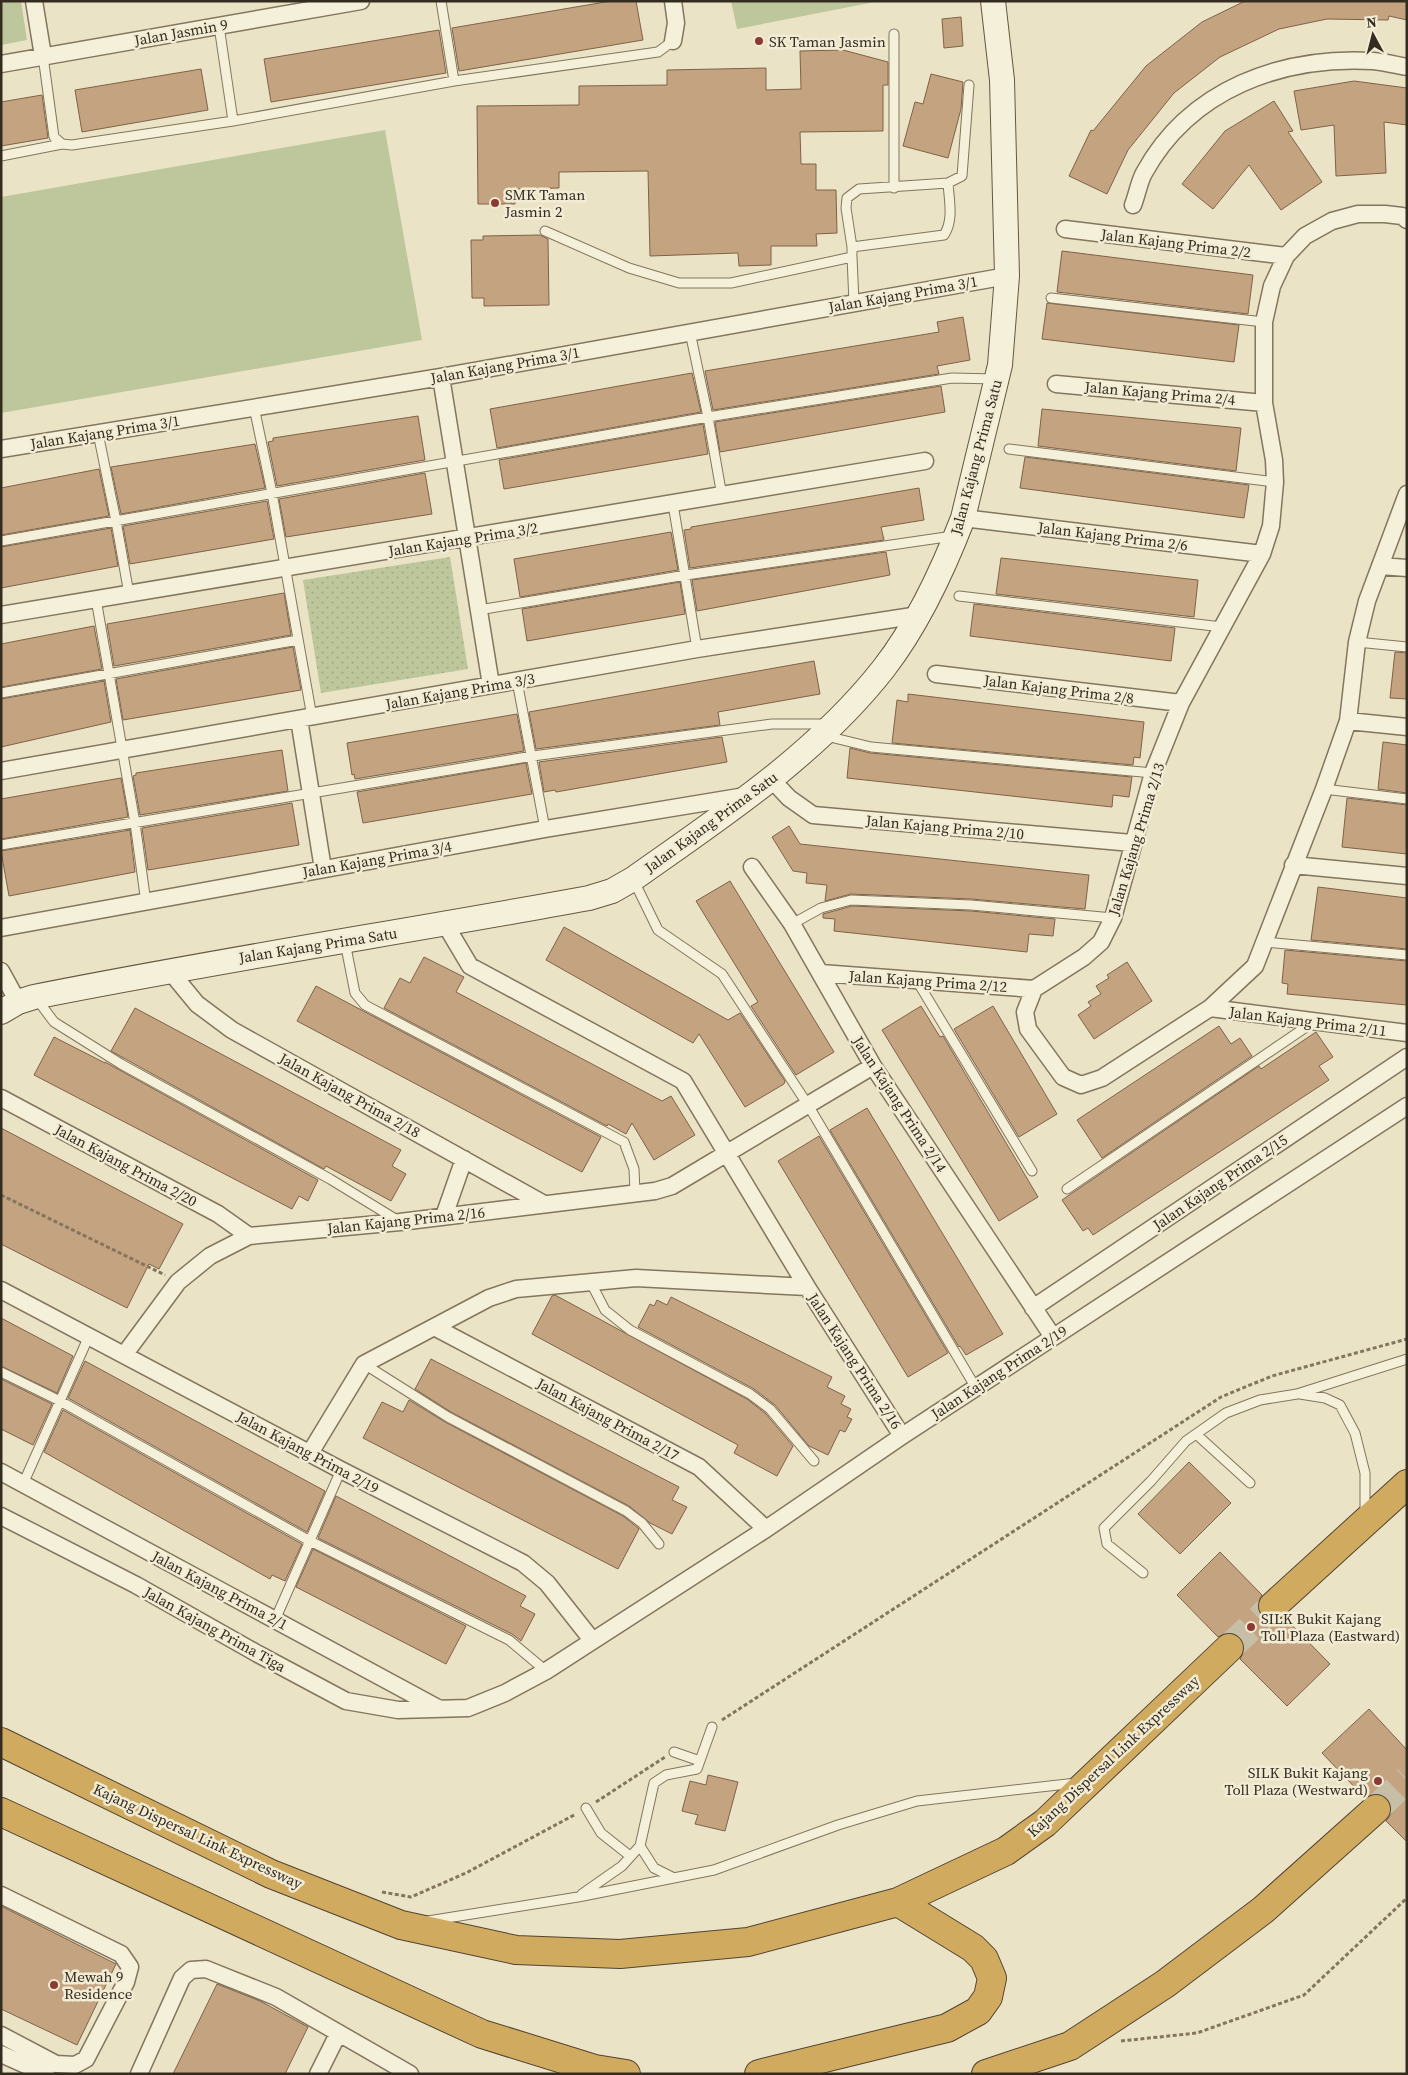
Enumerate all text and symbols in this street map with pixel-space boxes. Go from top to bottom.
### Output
north arrow [1348,10,1398,60]
text: N [1365,12,1378,33]
street label: Jalan Jasmin 9 [132,13,229,51]
place label: SK Taman Jasmin [769,31,886,52]
marker: SK Taman Jasmin [753,35,765,47]
place label: SMK Taman Jasmin 2 [504,184,585,222]
marker: SMK Taman Jasmin 2 [489,197,501,209]
street label: Jalan Kajang Prima 2/2 [1099,223,1252,263]
street label: Jalan Kajang Prima 3/1 [826,271,979,318]
street label: Jalan Kajang Prima 3/1 [428,342,581,389]
street label: Jalan Kajang Prima 2/4 [1083,376,1237,410]
street label: Jalan Kajang Prima Satu [945,377,1007,538]
street label: Jalan Kajang Prima 3/1 [28,410,181,454]
street label: Jalan Kajang Prima 2/6 [1036,516,1189,556]
street label: Jalan Kajang Prima 3/2 [386,517,539,561]
street label: Jalan Kajang Prima 3/3 [383,668,536,715]
street label: Jalan Kajang Prima 2/8 [982,669,1135,709]
street label: Jalan Kajang Prima 2/13 [1102,760,1169,919]
street label: Jalan Kajang Prima Satu [639,766,782,878]
street label: Jalan Kajang Prima 2/10 [864,810,1025,844]
street label: Jalan Kajang Prima 3/4 [300,835,454,883]
street label: Jalan Kajang Prima Satu [236,922,399,968]
street label: Jalan Kajang Prima 2/12 [847,965,1008,997]
street label: Jalan Kajang Prima 2/11 [1227,1001,1388,1041]
street label: Jalan Kajang Prima 2/14 [847,1031,952,1177]
street label: Jalan Kajang Prima 2/18 [275,1047,424,1143]
street label: Jalan Kajang Prima 2/20 [50,1118,201,1211]
street label: Jalan Kajang Prima 2/15 [1148,1129,1292,1236]
street label: Jalan Kajang Prima 2/16 [325,1201,486,1239]
street label: Jalan Kajang Prima 2/16 [802,1288,907,1433]
street label: Jalan Kajang Prima 2/19 [926,1320,1071,1425]
street label: Jalan Kajang Prima 2/17 [532,1372,683,1465]
street label: Jalan Kajang Prima 2/19 [232,1405,383,1498]
street label: Jalan Kajang Prima 2/1 [148,1545,292,1635]
street label: Jalan Kajang Prima Tiga [139,1581,290,1677]
place label: SILK Bukit Kajang Toll Plaza (Eastward) [1261,1608,1400,1646]
marker: SILK Bukit Kajang Toll Plaza (Eastward) [1245,1621,1257,1633]
street label: Kajang Dispersal Link Expressway [1022,1670,1204,1842]
place label: SILK Bukit Kajang Toll Plaza (Westward) [1225,1762,1368,1800]
marker: SILK Bukit Kajang Toll Plaza (Westward) [1372,1775,1384,1787]
street label: Kajang Dispersal Link Expressway [90,1778,306,1894]
place label: Mewah 9 Residence [64,1966,133,2004]
marker: Mewah 9 Residence [48,1979,60,1991]

